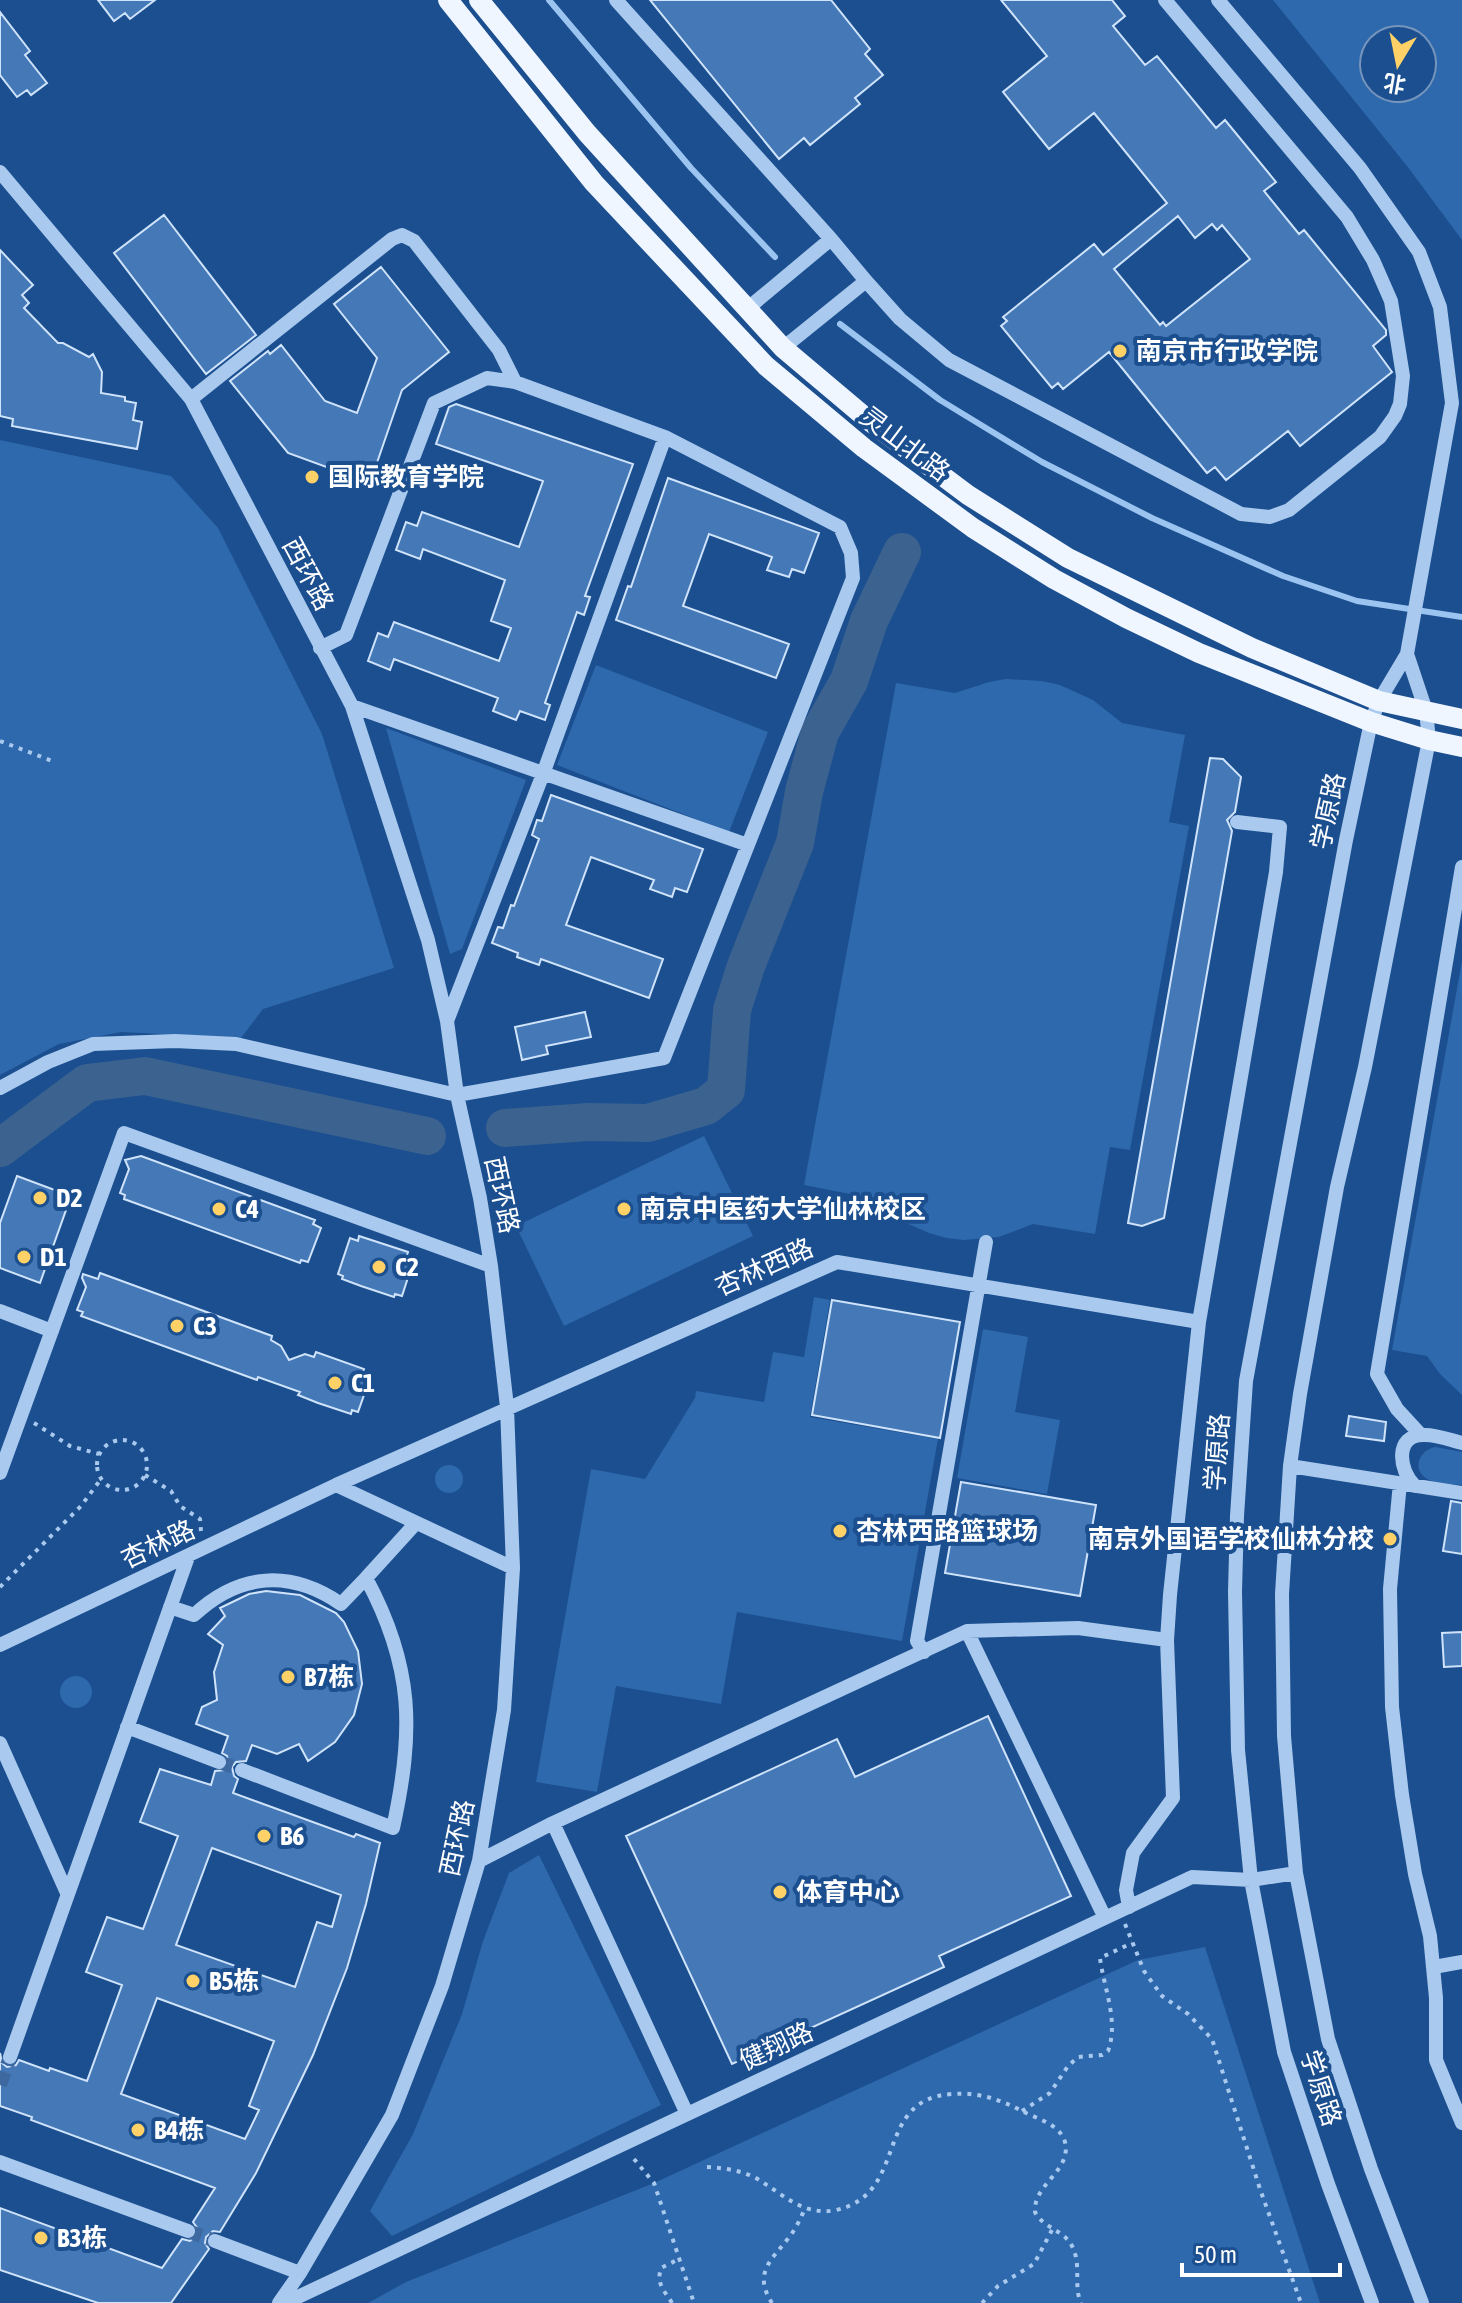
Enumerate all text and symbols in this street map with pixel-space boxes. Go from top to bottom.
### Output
north arrow [1358,24,1438,104]
text: 北 [1381,69,1408,98]
place label: 南京市行政学院 [1136,336,1318,366]
marker: 南京市行政学院 [1111,342,1129,360]
street label: 灵山北路 [854,401,956,487]
place label: 国际教育学院 [328,462,484,492]
marker: 国际教育学院 [303,468,321,486]
street label: 西环路 [276,533,340,615]
street label: 学原路 [1305,770,1351,852]
street label: 西环路 [479,1154,525,1236]
place label: D2 [56,1183,83,1213]
marker: D2 [31,1189,49,1207]
place label: C4 [235,1194,259,1224]
place label: 南京中医药大学仙林校区 [640,1194,926,1224]
marker: C4 [210,1200,228,1218]
marker: 南京中医药大学仙林校区 [615,1200,633,1218]
street label: 杏林西路 [710,1232,818,1302]
place label: D1 [40,1242,67,1272]
marker: D1 [15,1248,33,1266]
place label: C2 [395,1252,419,1282]
marker: C2 [370,1258,388,1276]
place label: C3 [193,1311,217,1341]
marker: C3 [168,1317,186,1335]
place label: C1 [351,1368,375,1398]
marker: C1 [326,1374,344,1392]
street label: 学原路 [1199,1412,1235,1492]
street label: 杏林路 [116,1514,200,1574]
place label: 杏林西路篮球场 [856,1516,1038,1546]
marker: 杏林西路篮球场 [831,1522,849,1540]
place label: 南京外国语学校仙林分校 [1088,1524,1374,1554]
marker: 南京外国语学校仙林分校 [1381,1530,1399,1548]
place label: B7栋 [304,1662,355,1692]
marker: B7栋 [279,1668,297,1686]
street label: 西环路 [434,1797,480,1879]
place label: B6 [280,1821,305,1851]
marker: B6 [255,1827,273,1845]
place label: 体育中心 [796,1877,900,1907]
marker: 体育中心 [771,1883,789,1901]
place label: B5栋 [209,1966,260,1996]
marker: B5栋 [184,1972,202,1990]
street label: 健翔路 [734,2016,818,2076]
street label: 学原路 [1295,2046,1347,2130]
place label: B4栋 [154,2115,205,2145]
marker: B4栋 [129,2121,147,2139]
place label: B3栋 [57,2223,108,2253]
scale bar [1182,2227,1340,2277]
marker: B3栋 [32,2229,50,2247]
text: 50 m [1194,2241,1237,2268]

